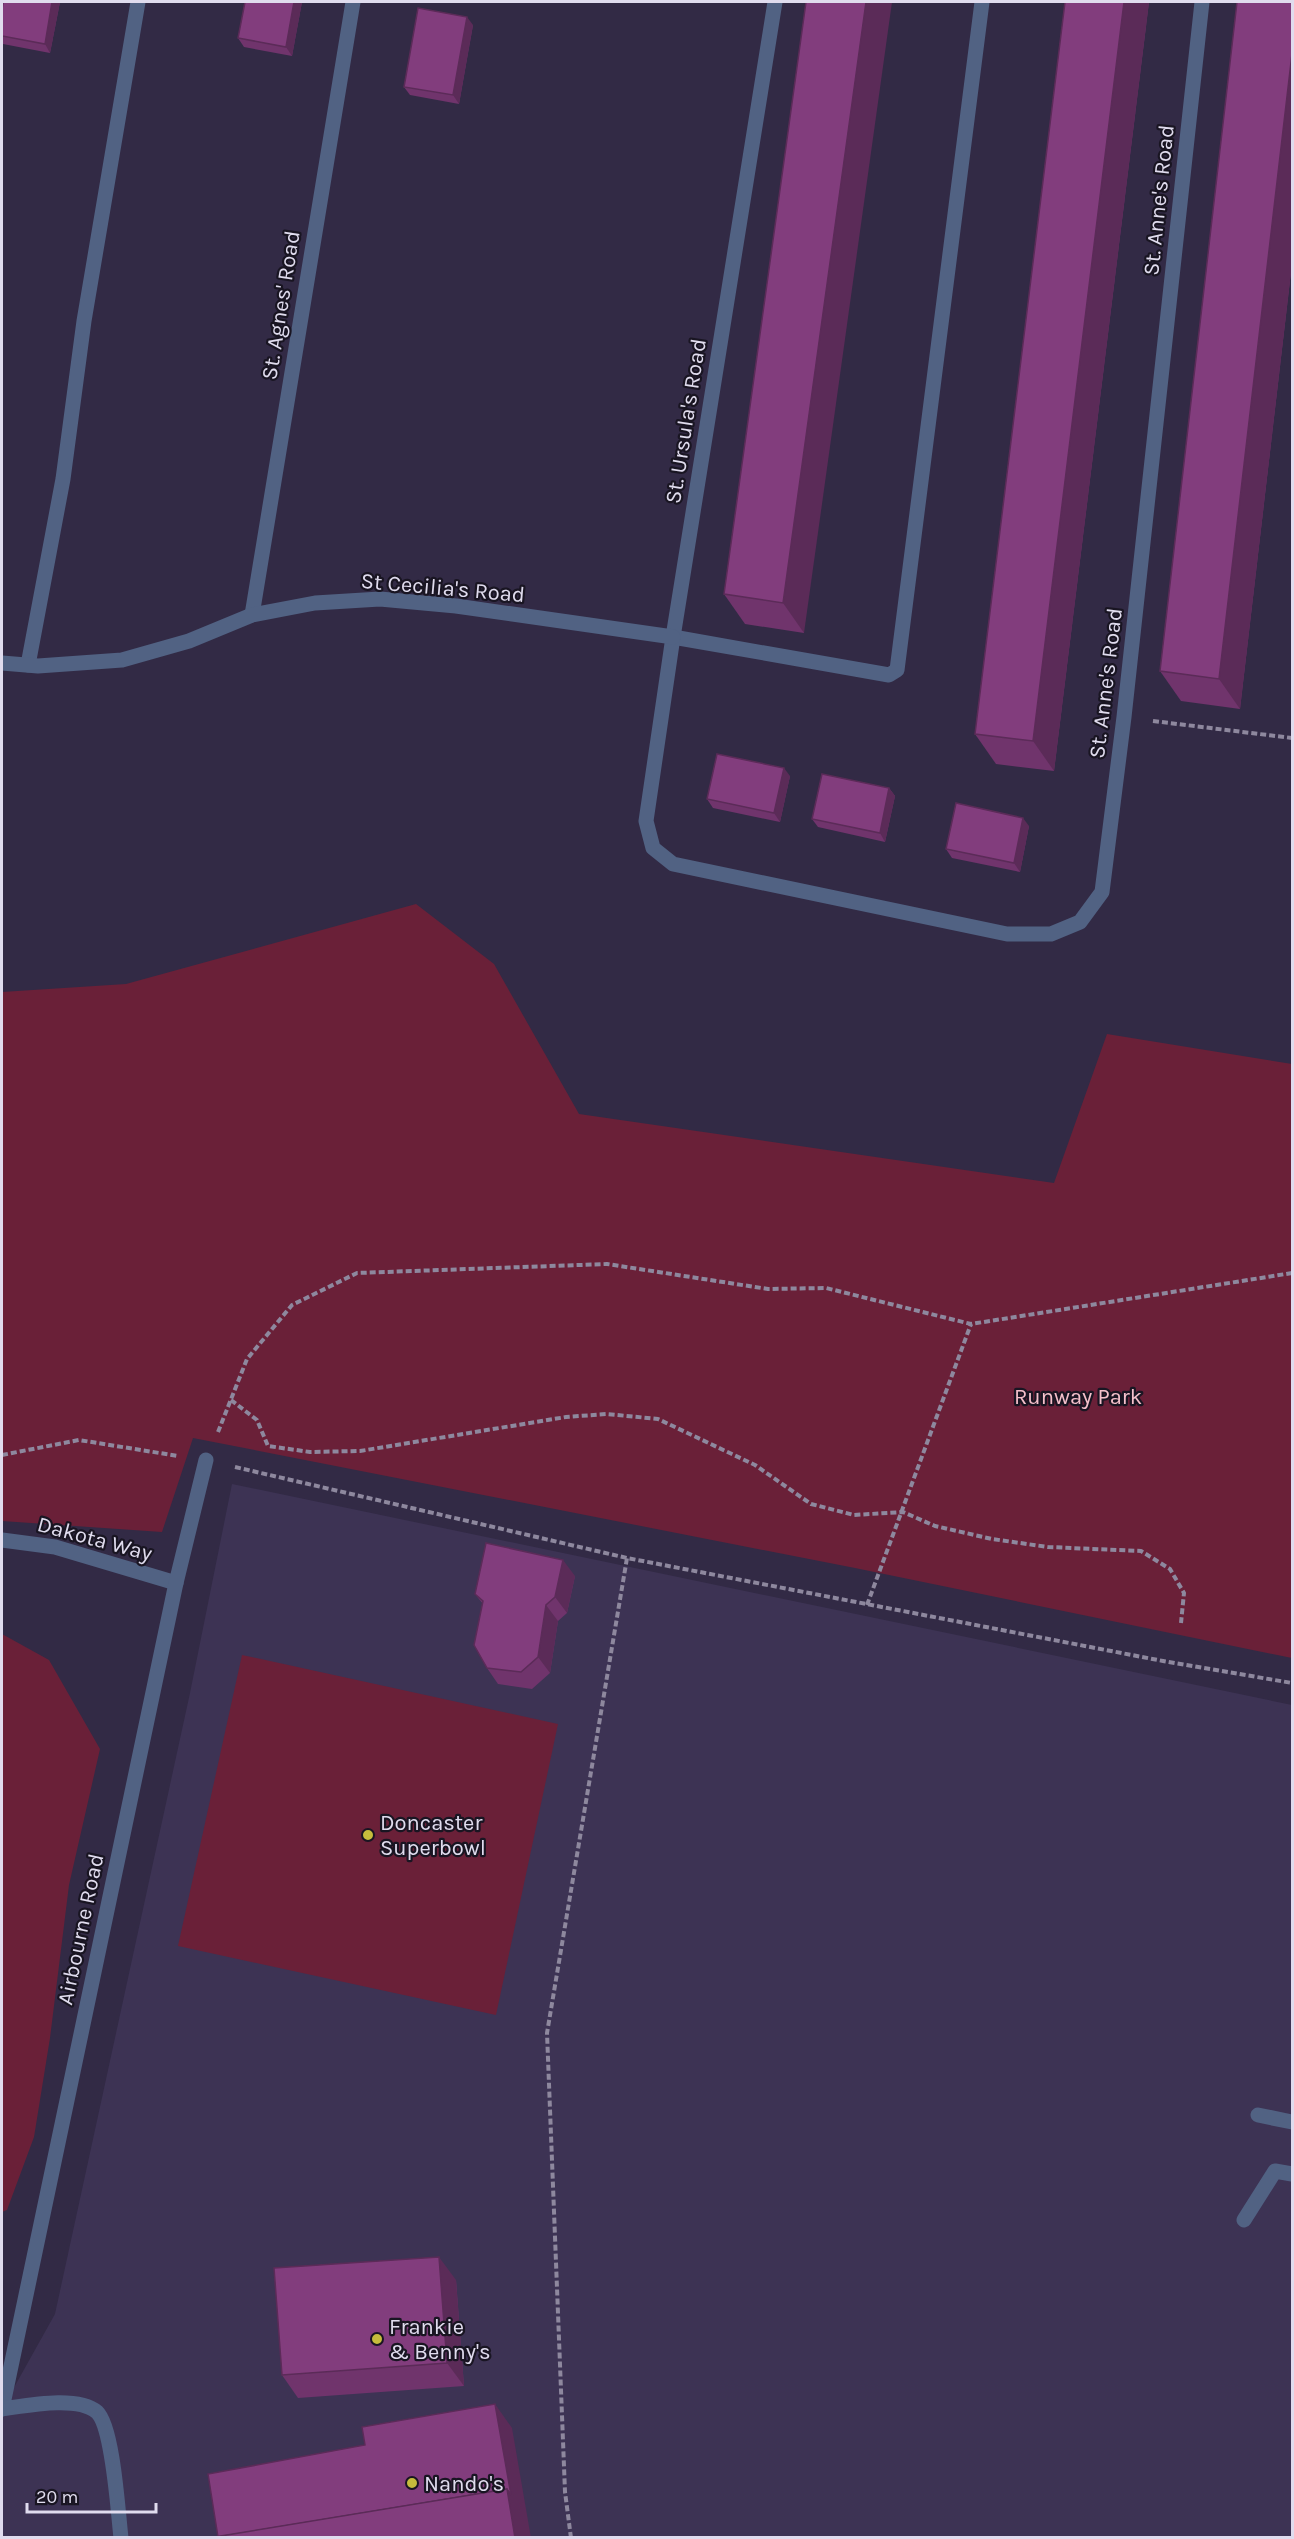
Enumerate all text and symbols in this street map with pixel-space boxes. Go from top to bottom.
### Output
street label: St. Anne's Road [1138,123,1180,277]
street label: St. Agnes' Road [256,229,306,382]
street label: St. Ursula's Road [660,337,712,505]
street label: St Cecilia's Road [360,568,526,608]
street label: St. Anne's Road [1084,606,1128,760]
park label: Runway Park [1014,1384,1142,1410]
street label: Dakota Way [34,1511,155,1567]
place label: Doncaster Superbowl [380,1810,486,1861]
marker: Doncaster Superbowl [361,1828,375,1842]
street label: Airbourne Road [52,1851,110,2007]
place label: Frankie & Benny's [389,2314,491,2365]
marker: Frankie & Benny's [370,2332,384,2346]
place label: Nando's [424,2471,504,2497]
scale bar [27,2476,156,2514]
marker: Nando's [405,2476,419,2490]
text: 20 m [36,2486,78,2508]

